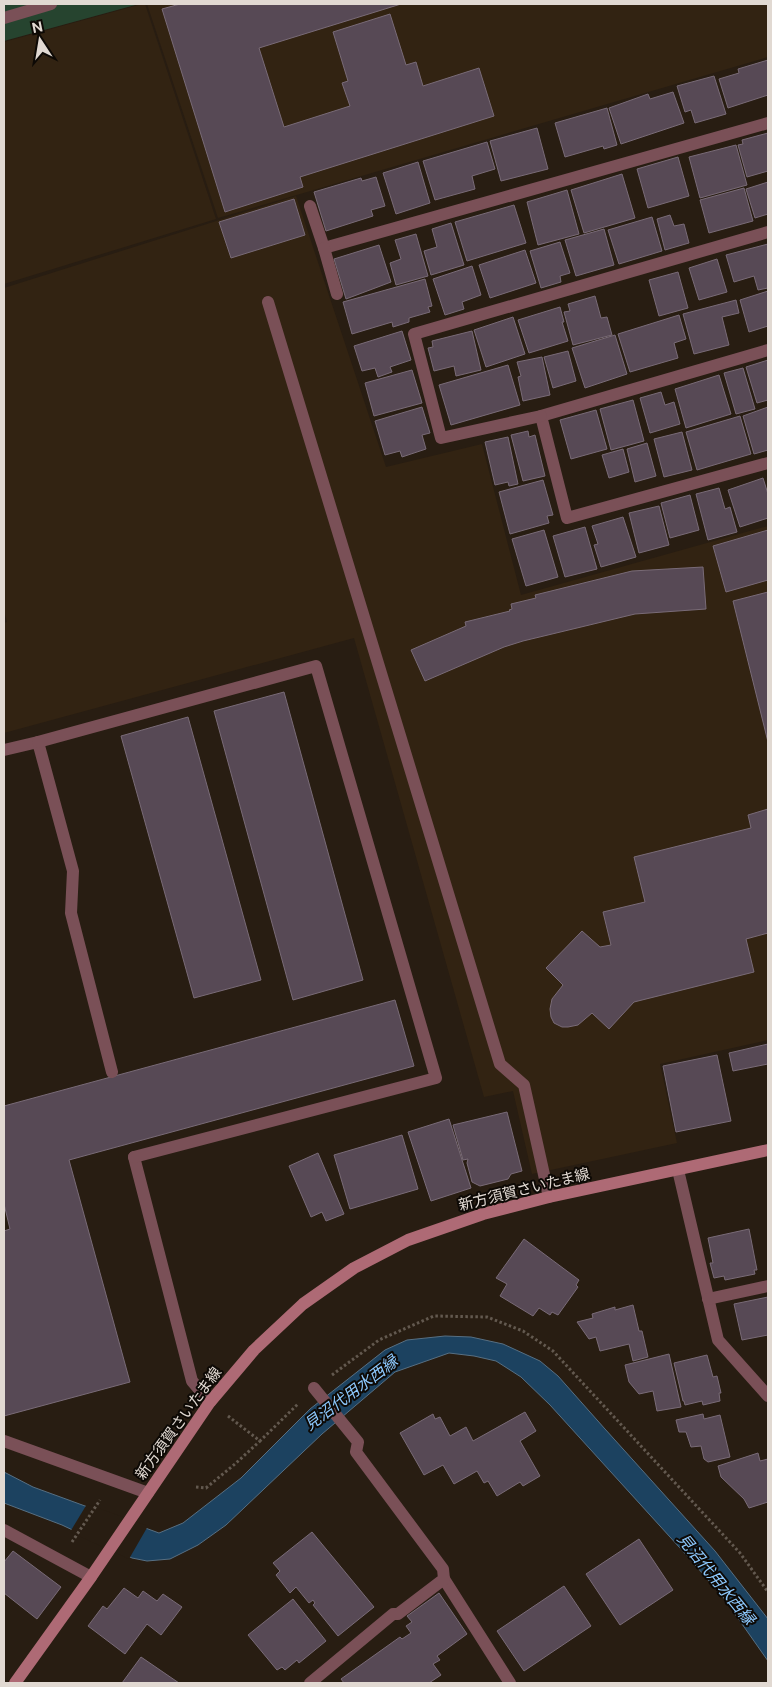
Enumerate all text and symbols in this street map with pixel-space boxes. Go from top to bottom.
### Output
north arrow [15,15,65,65]
text: N [30,18,44,36]
street label: 新方須賀さいたま線 [457,1164,591,1214]
water label: 見沼代用水西縁 [301,1351,403,1434]
street label: 新方須賀さいたま線 [132,1364,224,1482]
water label: 見沼代用水西縁 [673,1529,760,1630]

